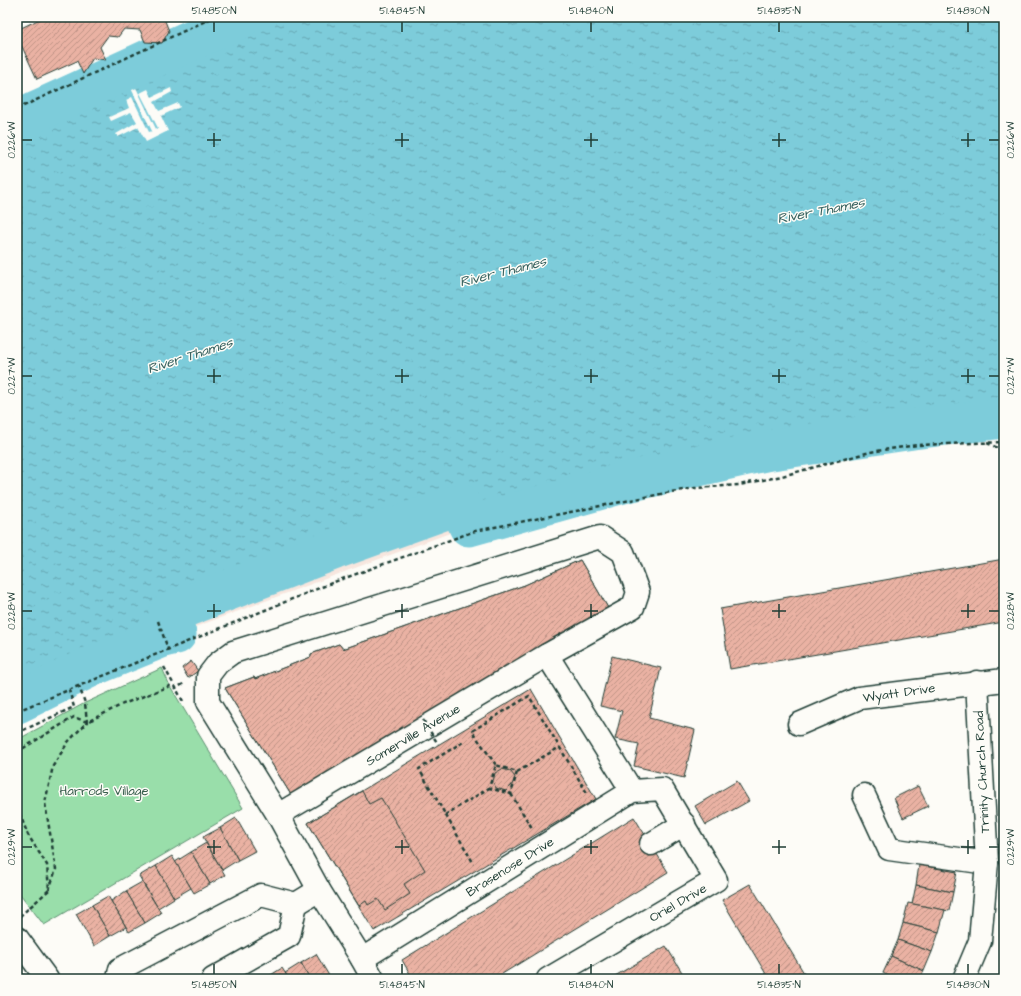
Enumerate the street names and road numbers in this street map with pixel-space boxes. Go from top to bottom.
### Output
street label: Wyatt Drive [862,679,937,708]
street label: Somerville Avenue [362,700,464,770]
street label: Trinity Church Road [970,710,995,834]
street label: Brasenose Drive [463,833,557,901]
street label: Oriel Drive [646,879,710,927]

